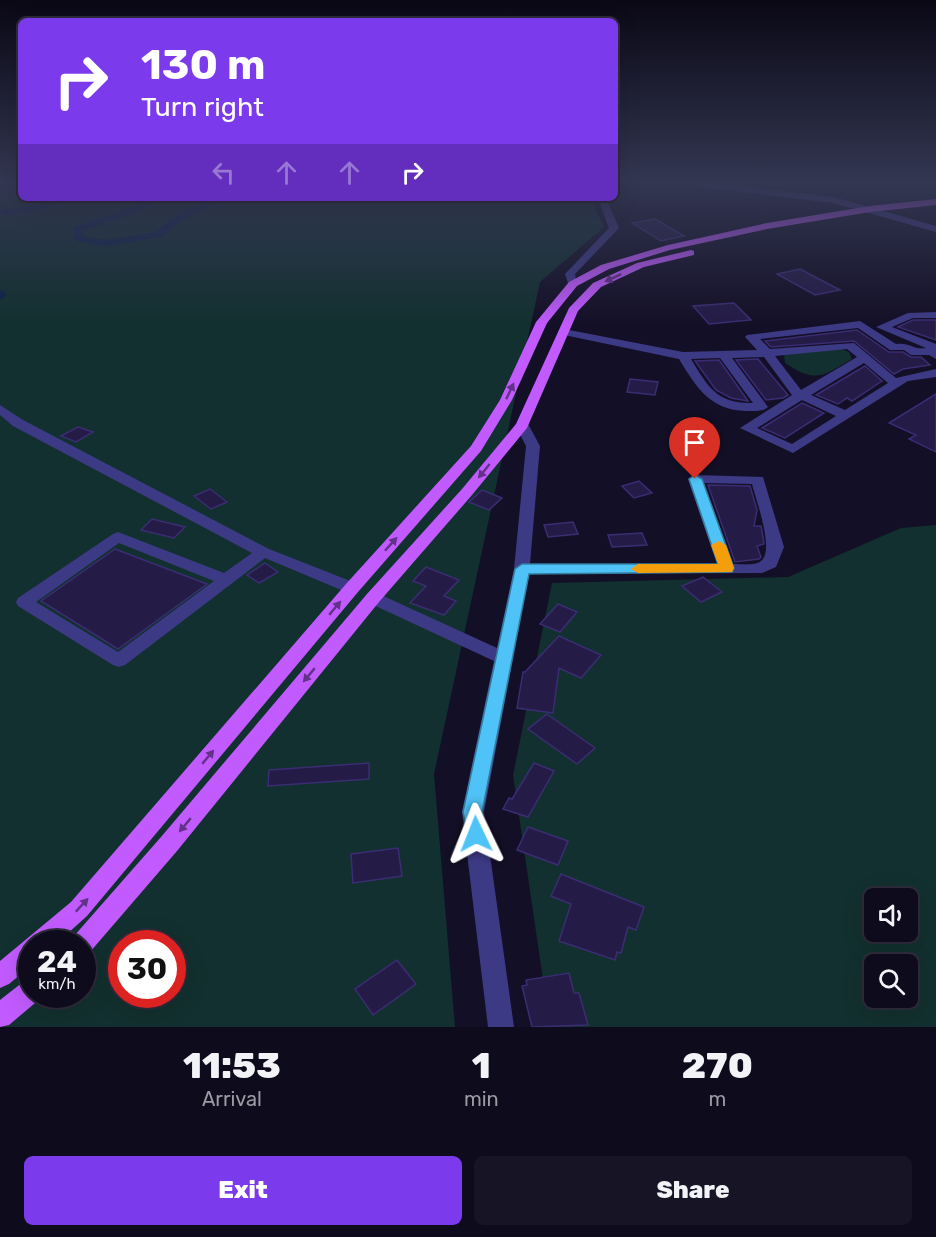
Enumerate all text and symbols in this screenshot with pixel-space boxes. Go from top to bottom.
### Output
text: 130 m [141,40,266,90]
icon: right [42,42,120,120]
text: Turn right [141,91,264,123]
icon: left [207,156,240,189]
icon: ahead [270,156,303,189]
icon: ahead [333,156,366,189]
icon: right [396,156,429,189]
one-way arrow [604,273,621,282]
one-way arrow [505,382,514,399]
pin [669,417,720,479]
icon: arrive [678,426,711,459]
one-way arrow [478,463,491,479]
one-way arrow [384,537,397,552]
one-way arrow [328,601,341,616]
one-way arrow [303,667,316,682]
one-way arrow [202,749,215,765]
position arrow [444,802,508,866]
one-way arrow [179,818,192,833]
map controls [864,888,918,1008]
button: sound [864,888,918,942]
one-way arrow [74,898,88,912]
speed limit sign: 30 [108,930,186,1008]
text: 24 [37,944,77,980]
button: search [864,954,918,1008]
text: km/h [38,975,76,993]
text: 11:53 [183,1044,281,1087]
text: 1 [472,1044,491,1087]
text: 270 [682,1044,753,1087]
text: Arrival [202,1087,262,1111]
text: min [464,1087,499,1111]
text: m [708,1087,726,1111]
button: Exit [24,1156,462,1225]
button: Share [474,1156,912,1225]

